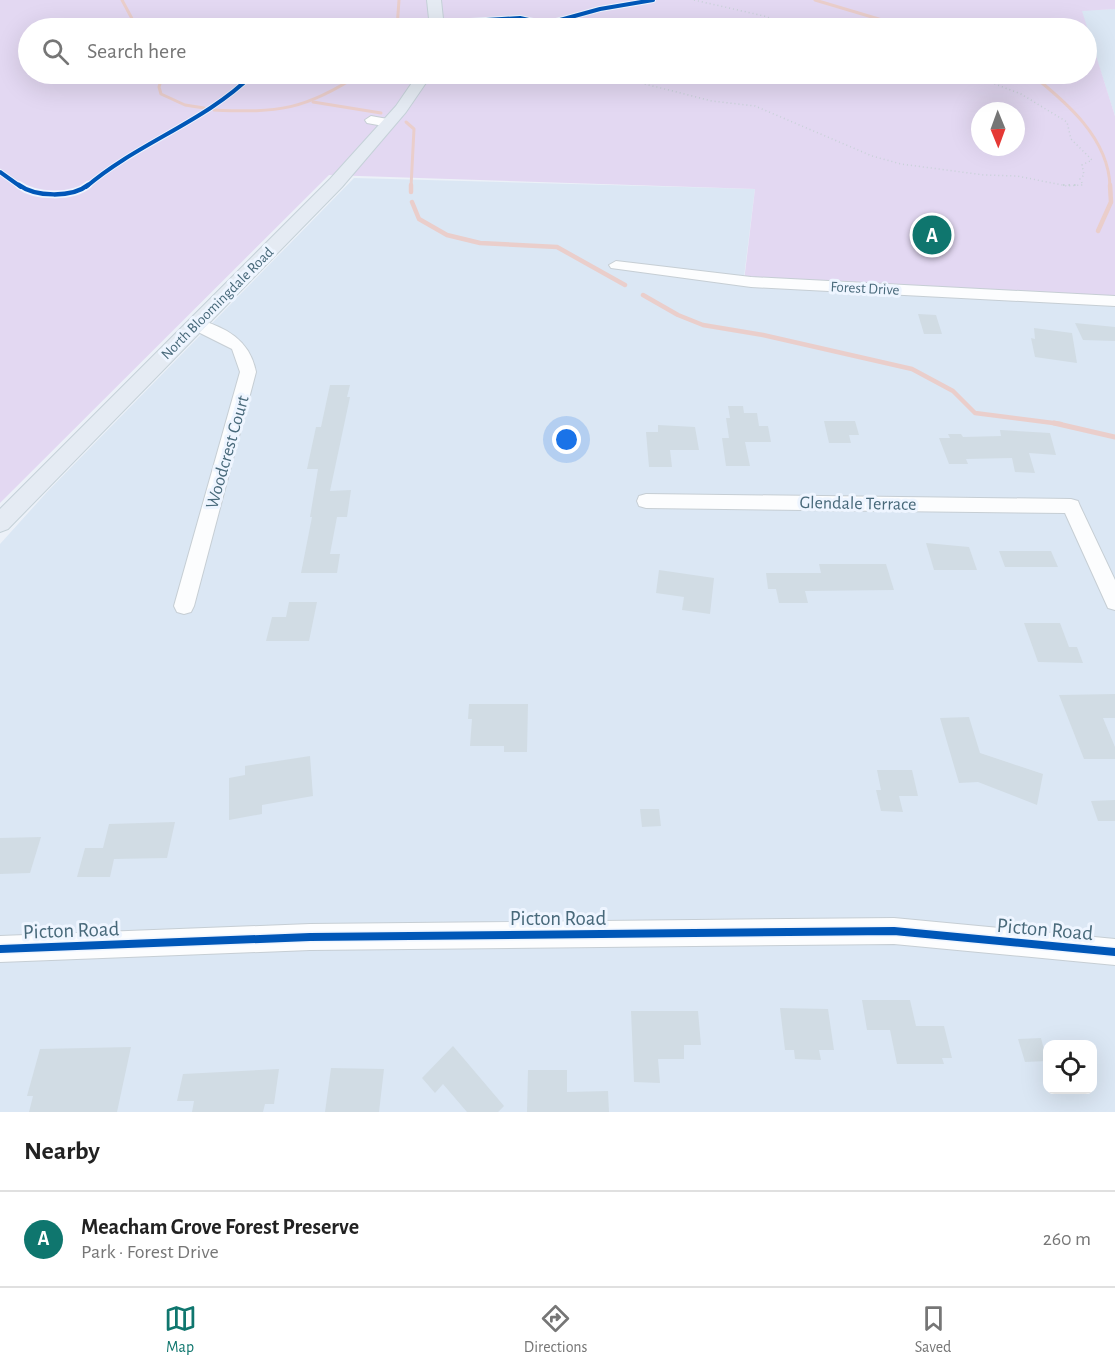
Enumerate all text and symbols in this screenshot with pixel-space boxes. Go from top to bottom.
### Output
search box [18,18,1097,84]
icon: search [39,35,72,68]
text: Search here [87,40,186,62]
north arrow [971,102,1025,156]
pin: A [912,212,952,258]
street label: North Bloomingdale Road [158,244,276,362]
street label: Forest Drive [830,279,900,298]
street label: Woodcrest Court [203,393,253,511]
your location [552,425,581,454]
street label: Glendale Terrace [799,494,917,514]
street label: Picton Road [510,908,606,929]
street label: Picton Road [996,915,1094,944]
street label: Picton Road [22,918,120,943]
map controls [1043,1040,1097,1094]
button: locate [1043,1040,1097,1094]
text: Nearby [24,1138,100,1164]
text: Meacham Grove Forest Preserve [81,1216,359,1238]
text: A [38,1229,50,1249]
text: 260 m [1043,1229,1091,1249]
text: Park · Forest Drive [81,1242,219,1262]
tab: Map [164,1302,197,1357]
tab: Directions [524,1302,588,1357]
tab: Saved [915,1302,951,1357]

